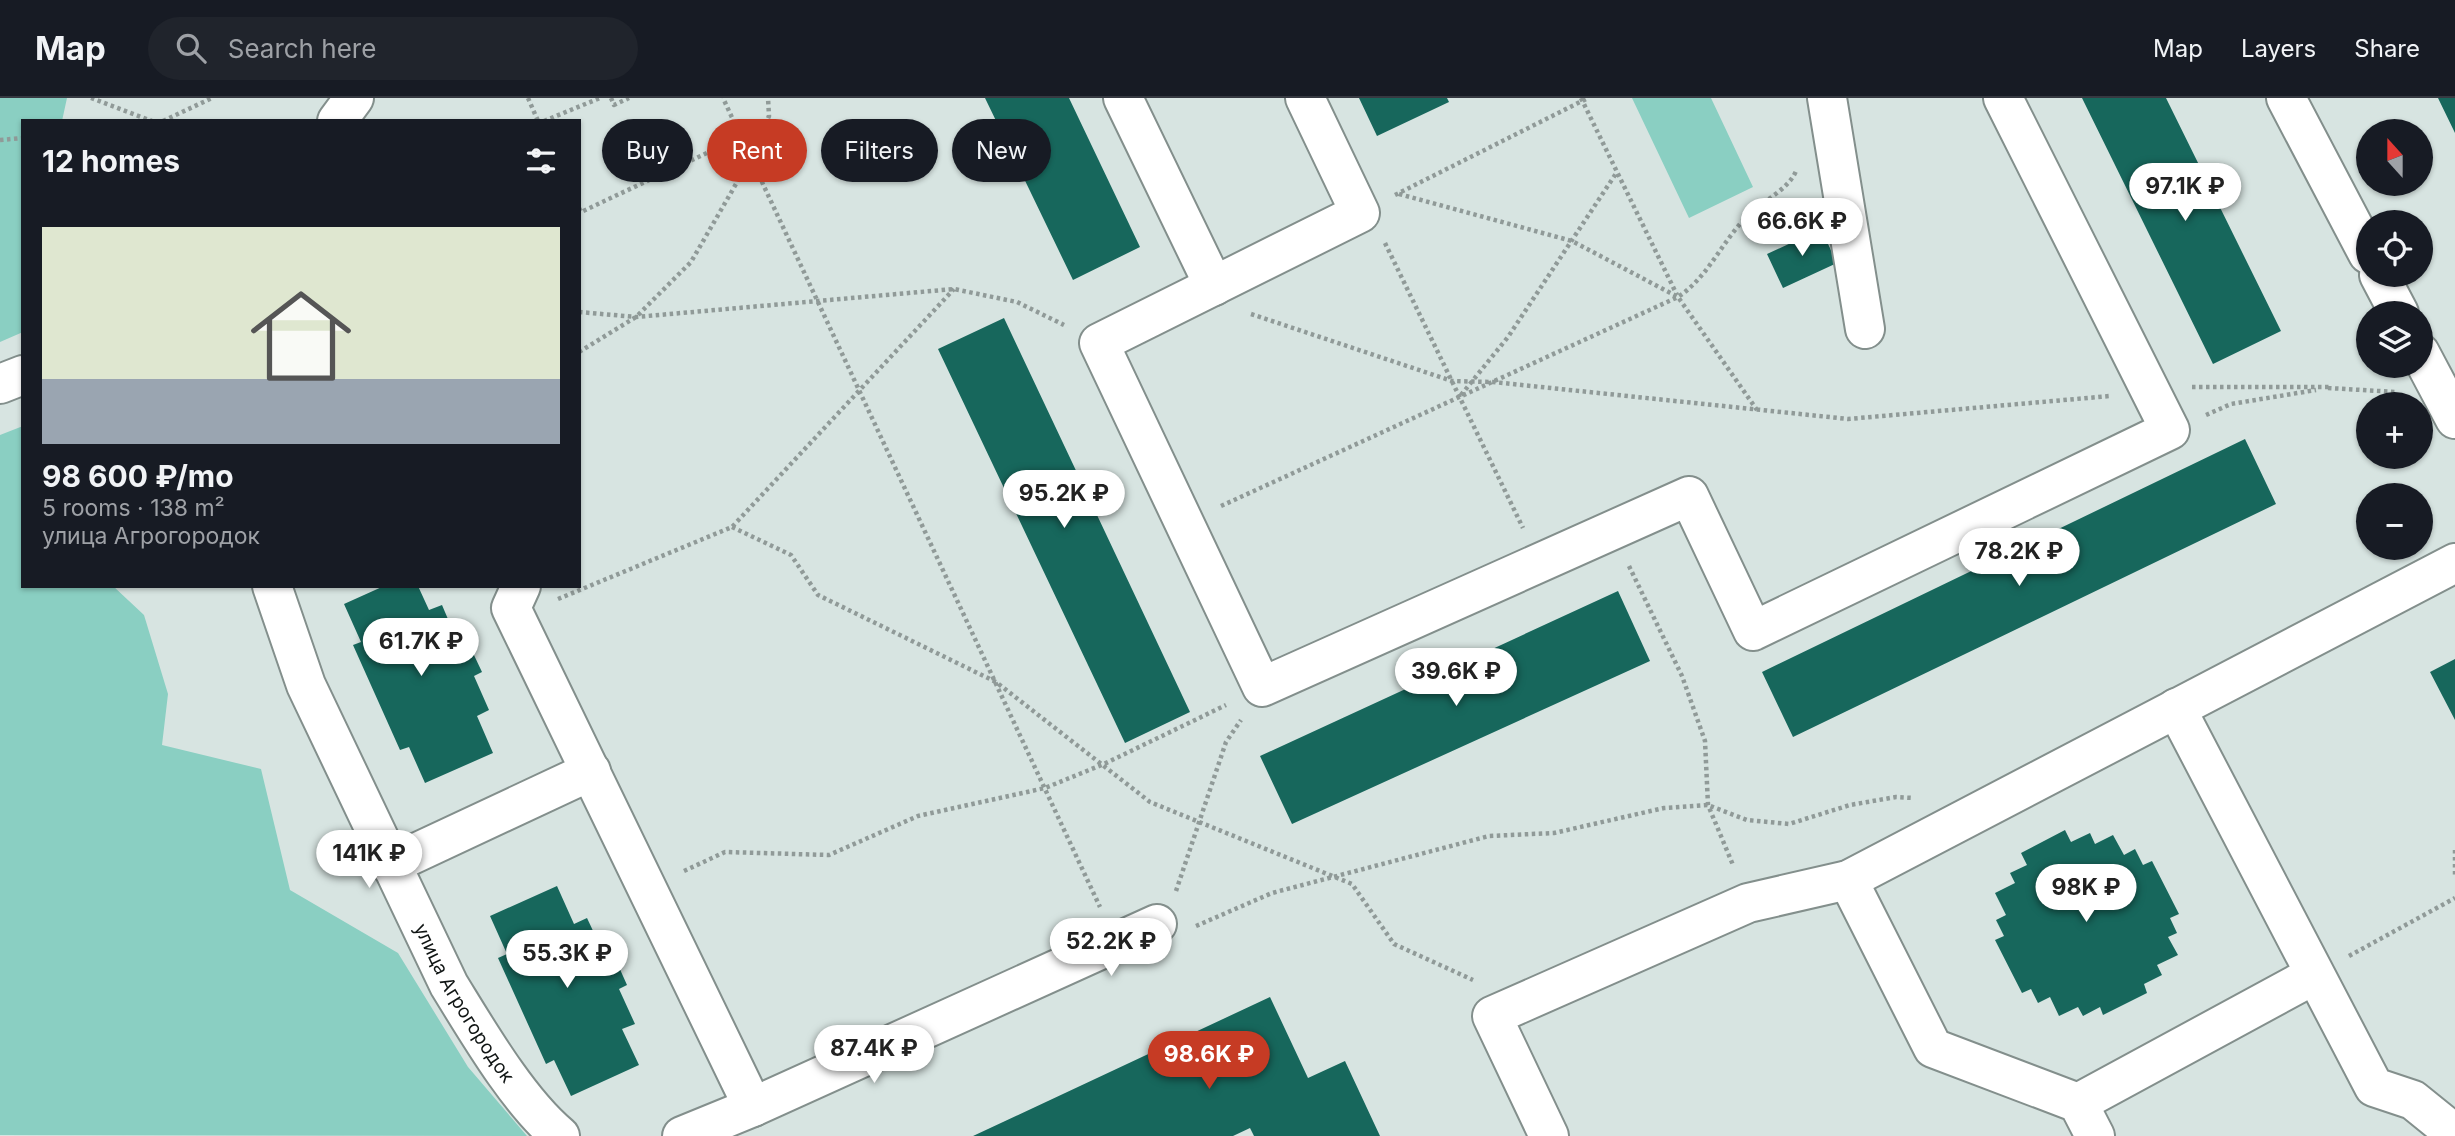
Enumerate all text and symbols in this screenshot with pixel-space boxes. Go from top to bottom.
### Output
search box [148,17,638,80]
text: Map [35,28,106,68]
icon: search [172,29,210,67]
text: Search here [228,33,376,64]
text: Map [2153,34,2203,63]
text: Layers [2241,34,2316,63]
text: Share [2354,34,2420,63]
chip: Buy [602,119,693,182]
chip: Rent [707,119,807,182]
chip: Filters [821,119,938,182]
chip: New [952,119,1051,182]
north arrow [2356,119,2432,196]
map controls [2356,119,2433,560]
icon: filters [522,142,560,180]
text: 12 homes [42,143,180,179]
pin: 97.1K ₽ [2120,164,2250,223]
text: 97.1K ₽ [2145,172,2225,200]
pin: 66.6K ₽ [1737,198,1867,258]
text: 66.6K ₽ [1757,207,1847,235]
button: locate [2356,210,2433,287]
icon: home [238,273,364,399]
button: layers [2356,301,2433,378]
button: + [2356,392,2433,469]
text: 98 600 ₽/mo [42,458,234,494]
pin: 95.2K ₽ [999,470,1129,530]
text: 95.2K ₽ [1019,479,1109,507]
button: − [2356,483,2433,560]
text: 5 rooms · 138 m² [42,494,225,522]
text: улица Агрогородок [42,522,260,550]
pin: 78.2K ₽ [1954,528,2084,588]
text: 78.2K ₽ [1975,537,2063,565]
pin: 61.7K ₽ [356,618,486,678]
text: 61.7K ₽ [379,627,463,655]
pin: 39.6K ₽ [1391,648,1521,708]
text: 39.6K ₽ [1411,657,1501,685]
pin: 141K ₽ [312,830,426,890]
text: 141K ₽ [332,839,406,867]
pin: 98K ₽ [2037,864,2135,924]
text: 98K ₽ [2052,873,2120,901]
pin: 52.2K ₽ [1046,918,1176,978]
street label: улица Агрогородок [409,920,520,1088]
text: 52.2K ₽ [1066,927,1156,955]
pin: 55.3K ₽ [502,930,632,990]
text: 55.3K ₽ [522,939,612,967]
pin: 87.4K ₽ [809,1026,939,1085]
pin: 98.6K ₽ [1144,1032,1274,1091]
text: 87.4K ₽ [830,1034,918,1062]
text: 98.6K ₽ [1164,1040,1254,1068]

